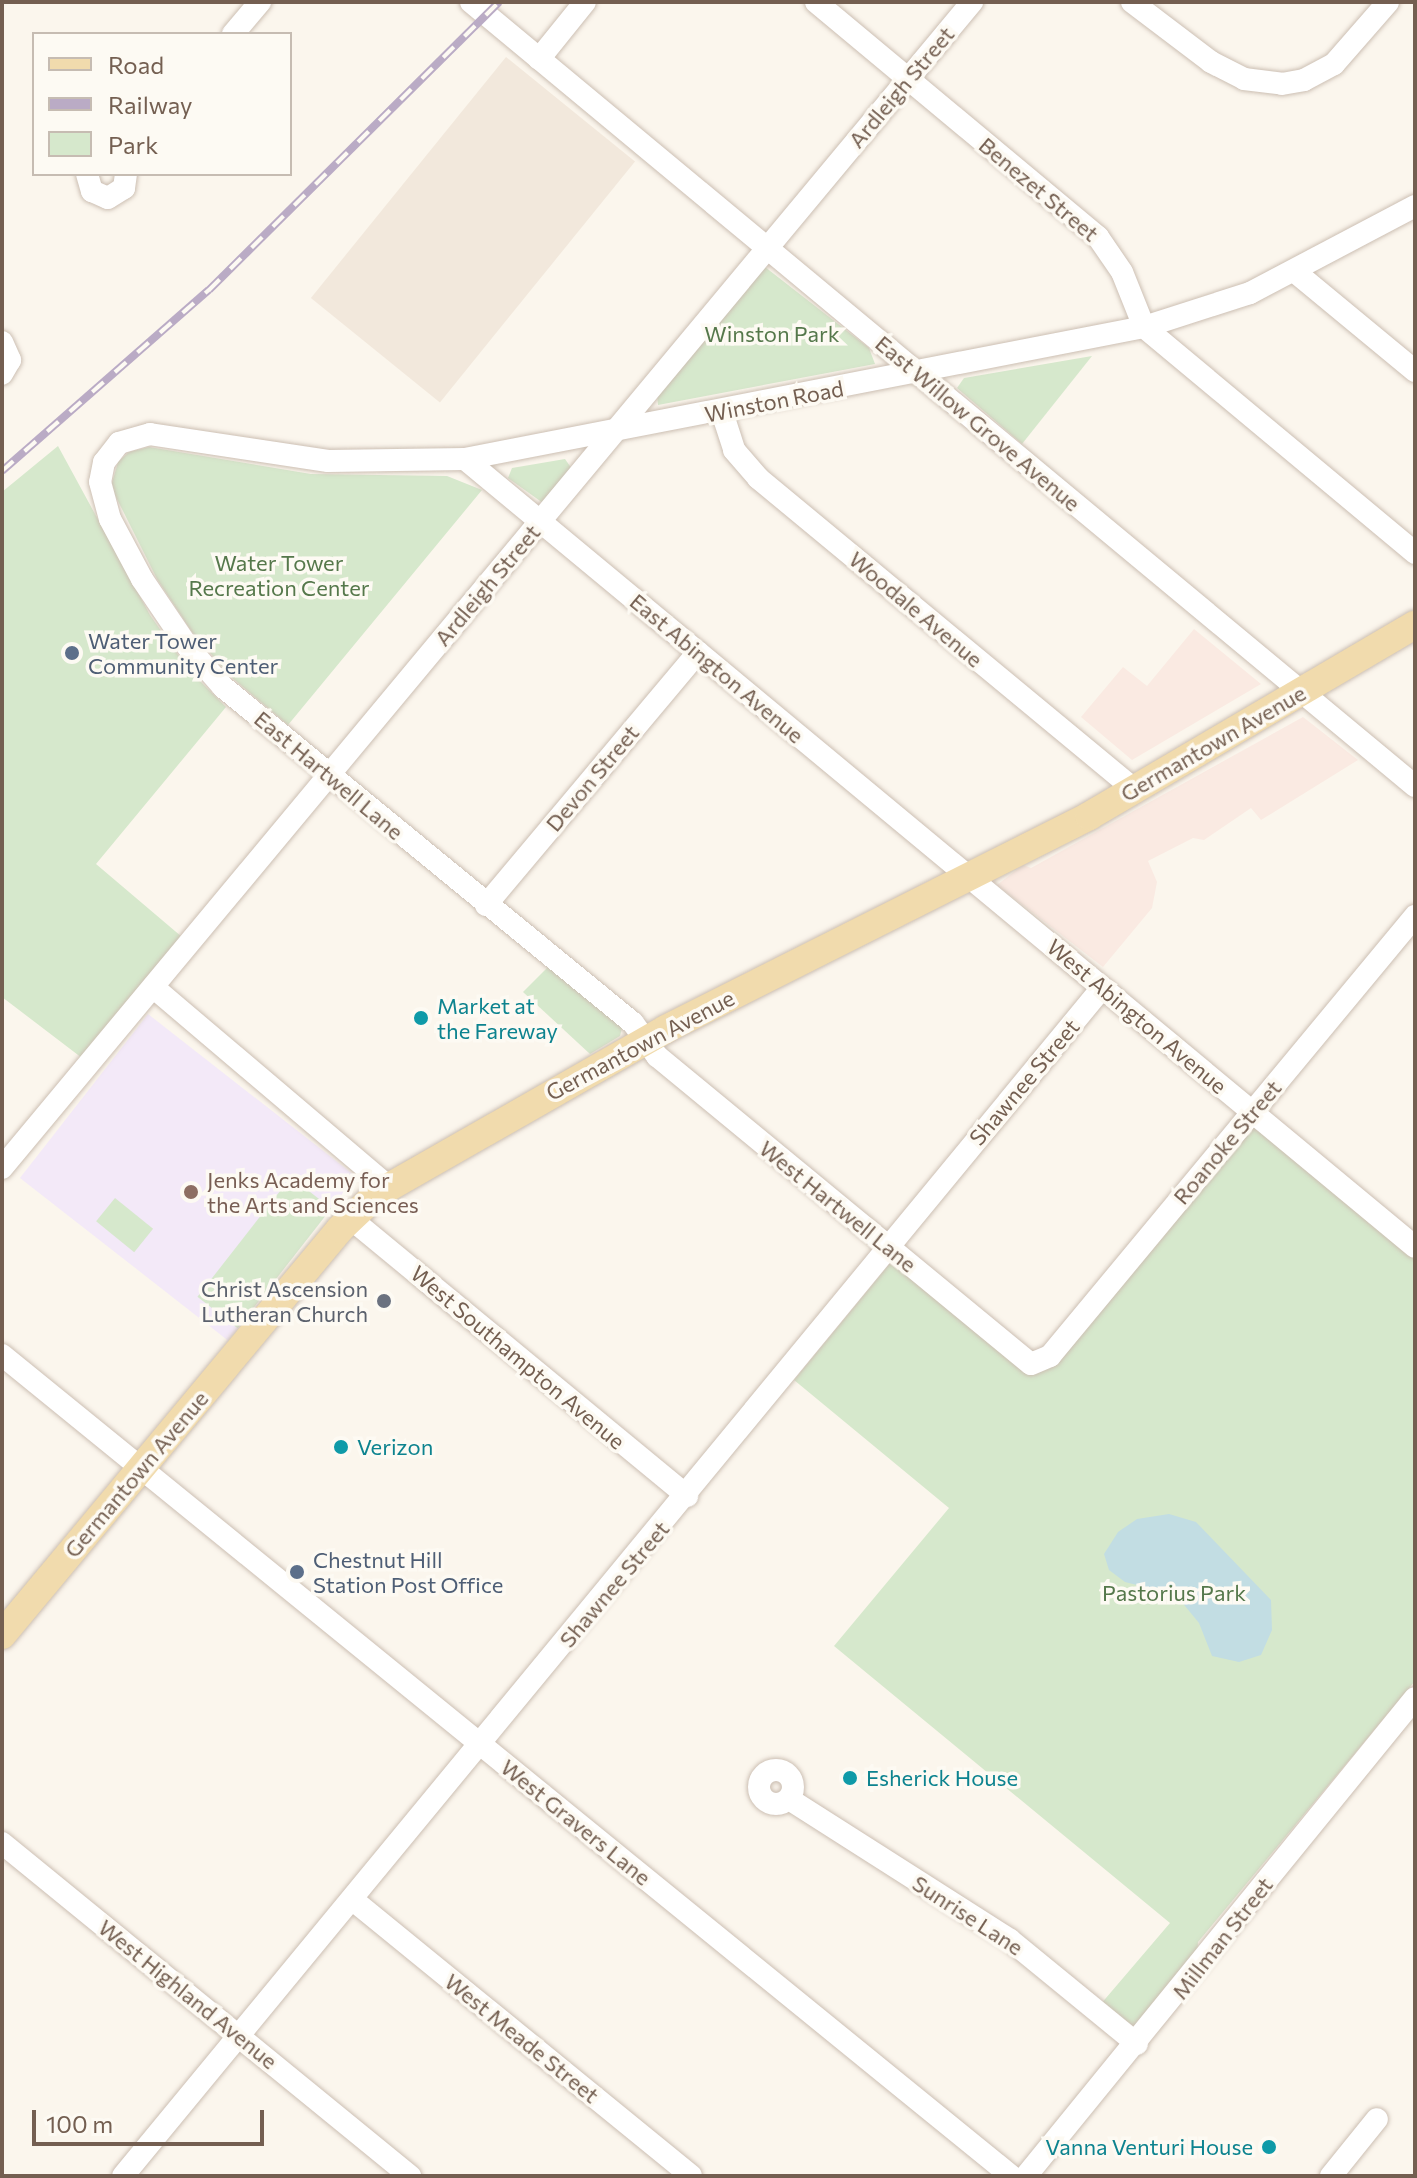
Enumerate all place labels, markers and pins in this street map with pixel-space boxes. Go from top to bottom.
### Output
place label: Water Tower Community Center [88,627,278,678]
marker: Water Tower Community Center [63,644,81,662]
place label: Market at the Fareway [437,992,558,1044]
marker: Market at the Fareway [412,1009,430,1027]
place label: Jenks Academy for the Arts and Sciences [207,1166,419,1218]
marker: Jenks Academy for the Arts and Sciences [182,1183,200,1201]
place label: Christ Ascension Lutheran Church [201,1275,368,1326]
marker: Christ Ascension Lutheran Church [375,1292,393,1310]
place label: Verizon [357,1434,433,1460]
marker: Verizon [332,1438,350,1456]
place label: Chestnut Hill Station Post Office [313,1546,503,1598]
marker: Chestnut Hill Station Post Office [288,1563,306,1581]
place label: Esherick House [866,1765,1018,1791]
marker: Esherick House [841,1769,859,1787]
place label: Vanna Venturi House [1045,2134,1253,2160]
marker: Vanna Venturi House [1260,2138,1278,2156]

